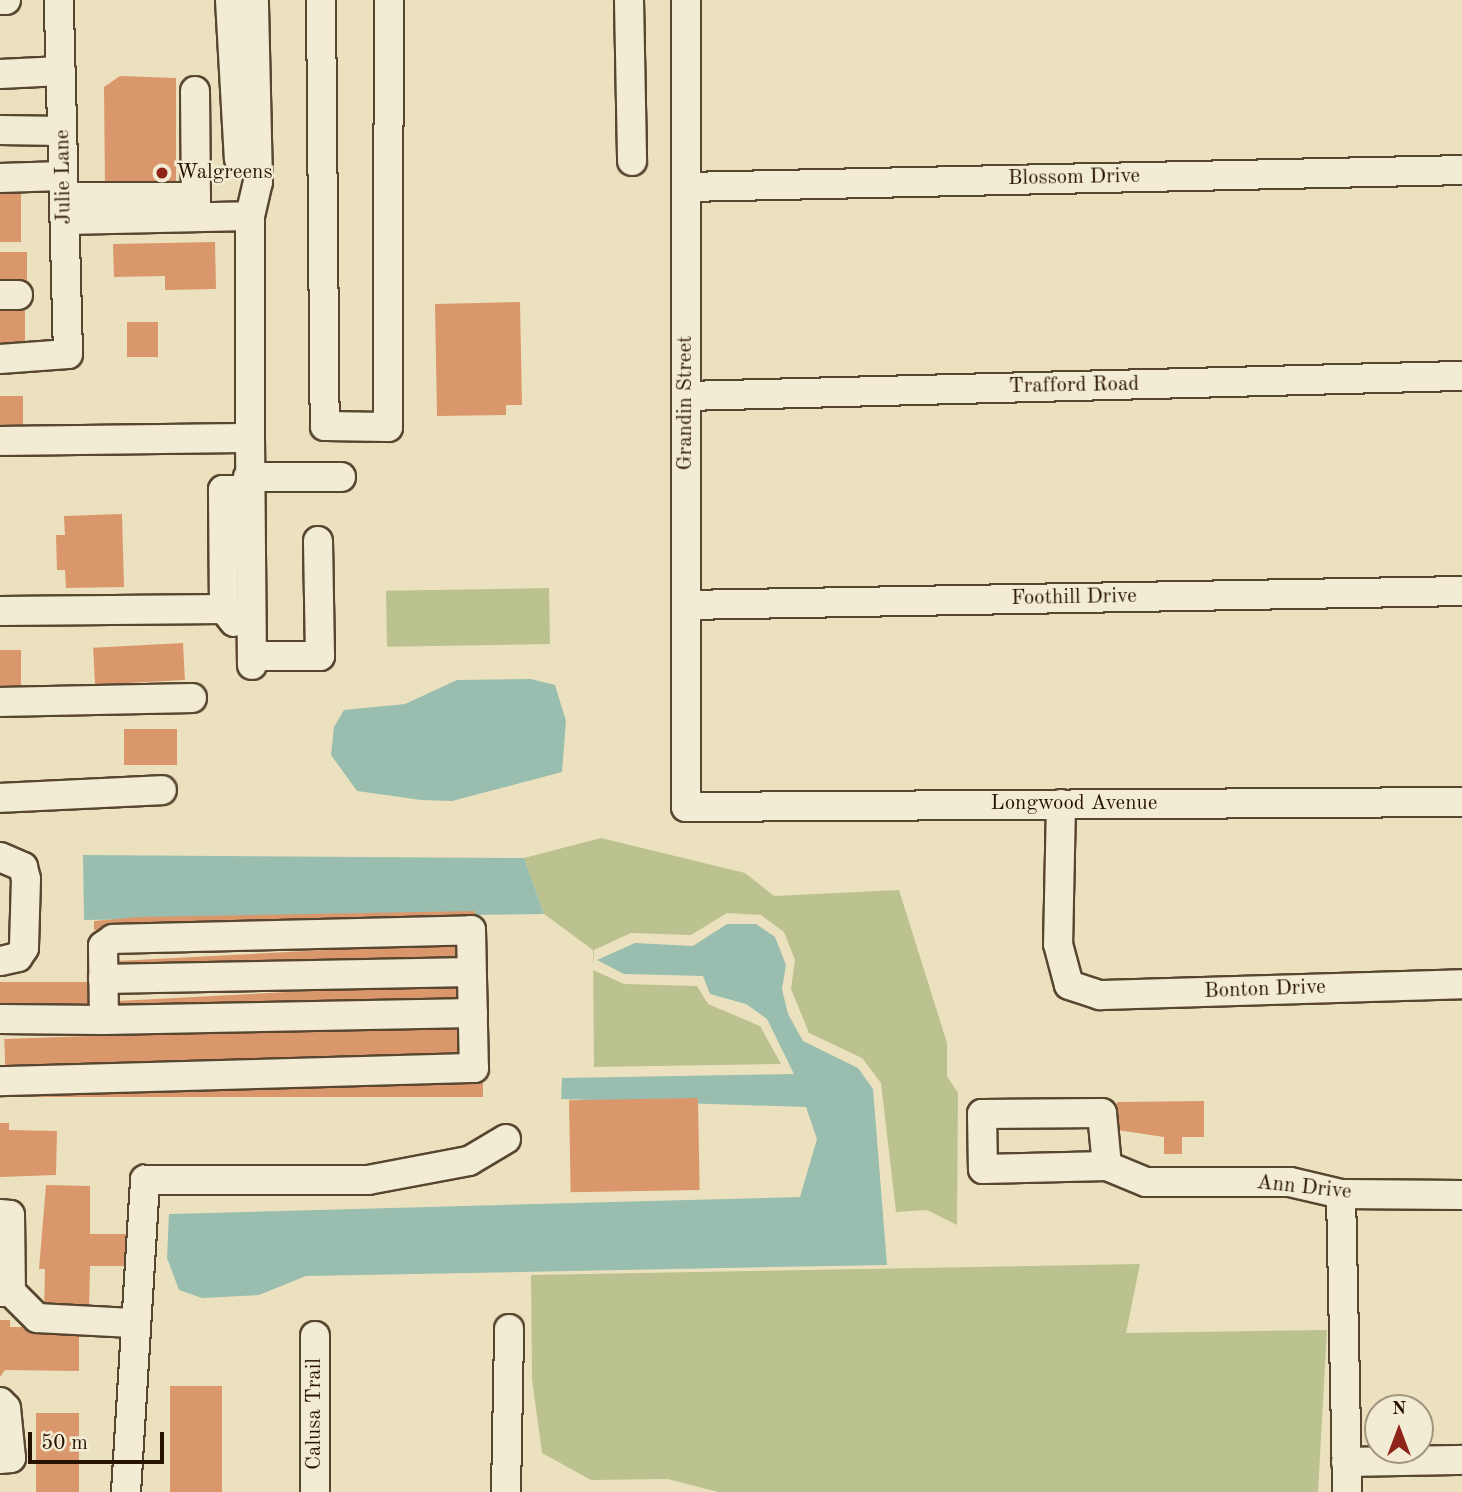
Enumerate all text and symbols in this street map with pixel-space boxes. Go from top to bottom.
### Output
street label: Julie Lane [51,129,77,225]
place label: Walgreens [176,160,273,186]
street label: Blossom Drive [1008,164,1140,192]
marker: Walgreens [154,165,170,181]
street label: Grandin Street [673,336,699,470]
street label: Trafford Road [1009,372,1139,400]
street label: Foothill Drive [1011,584,1137,612]
street label: Longwood Avenue [991,791,1157,817]
street label: Bonton Drive [1204,975,1326,1005]
street label: Ann Drive [1255,1171,1353,1205]
street label: Calusa Trail [302,1358,328,1470]
north arrow [1364,1394,1434,1464]
text: N [1392,1400,1406,1419]
scale bar [32,1418,168,1462]
text: 50 m [41,1433,88,1454]

